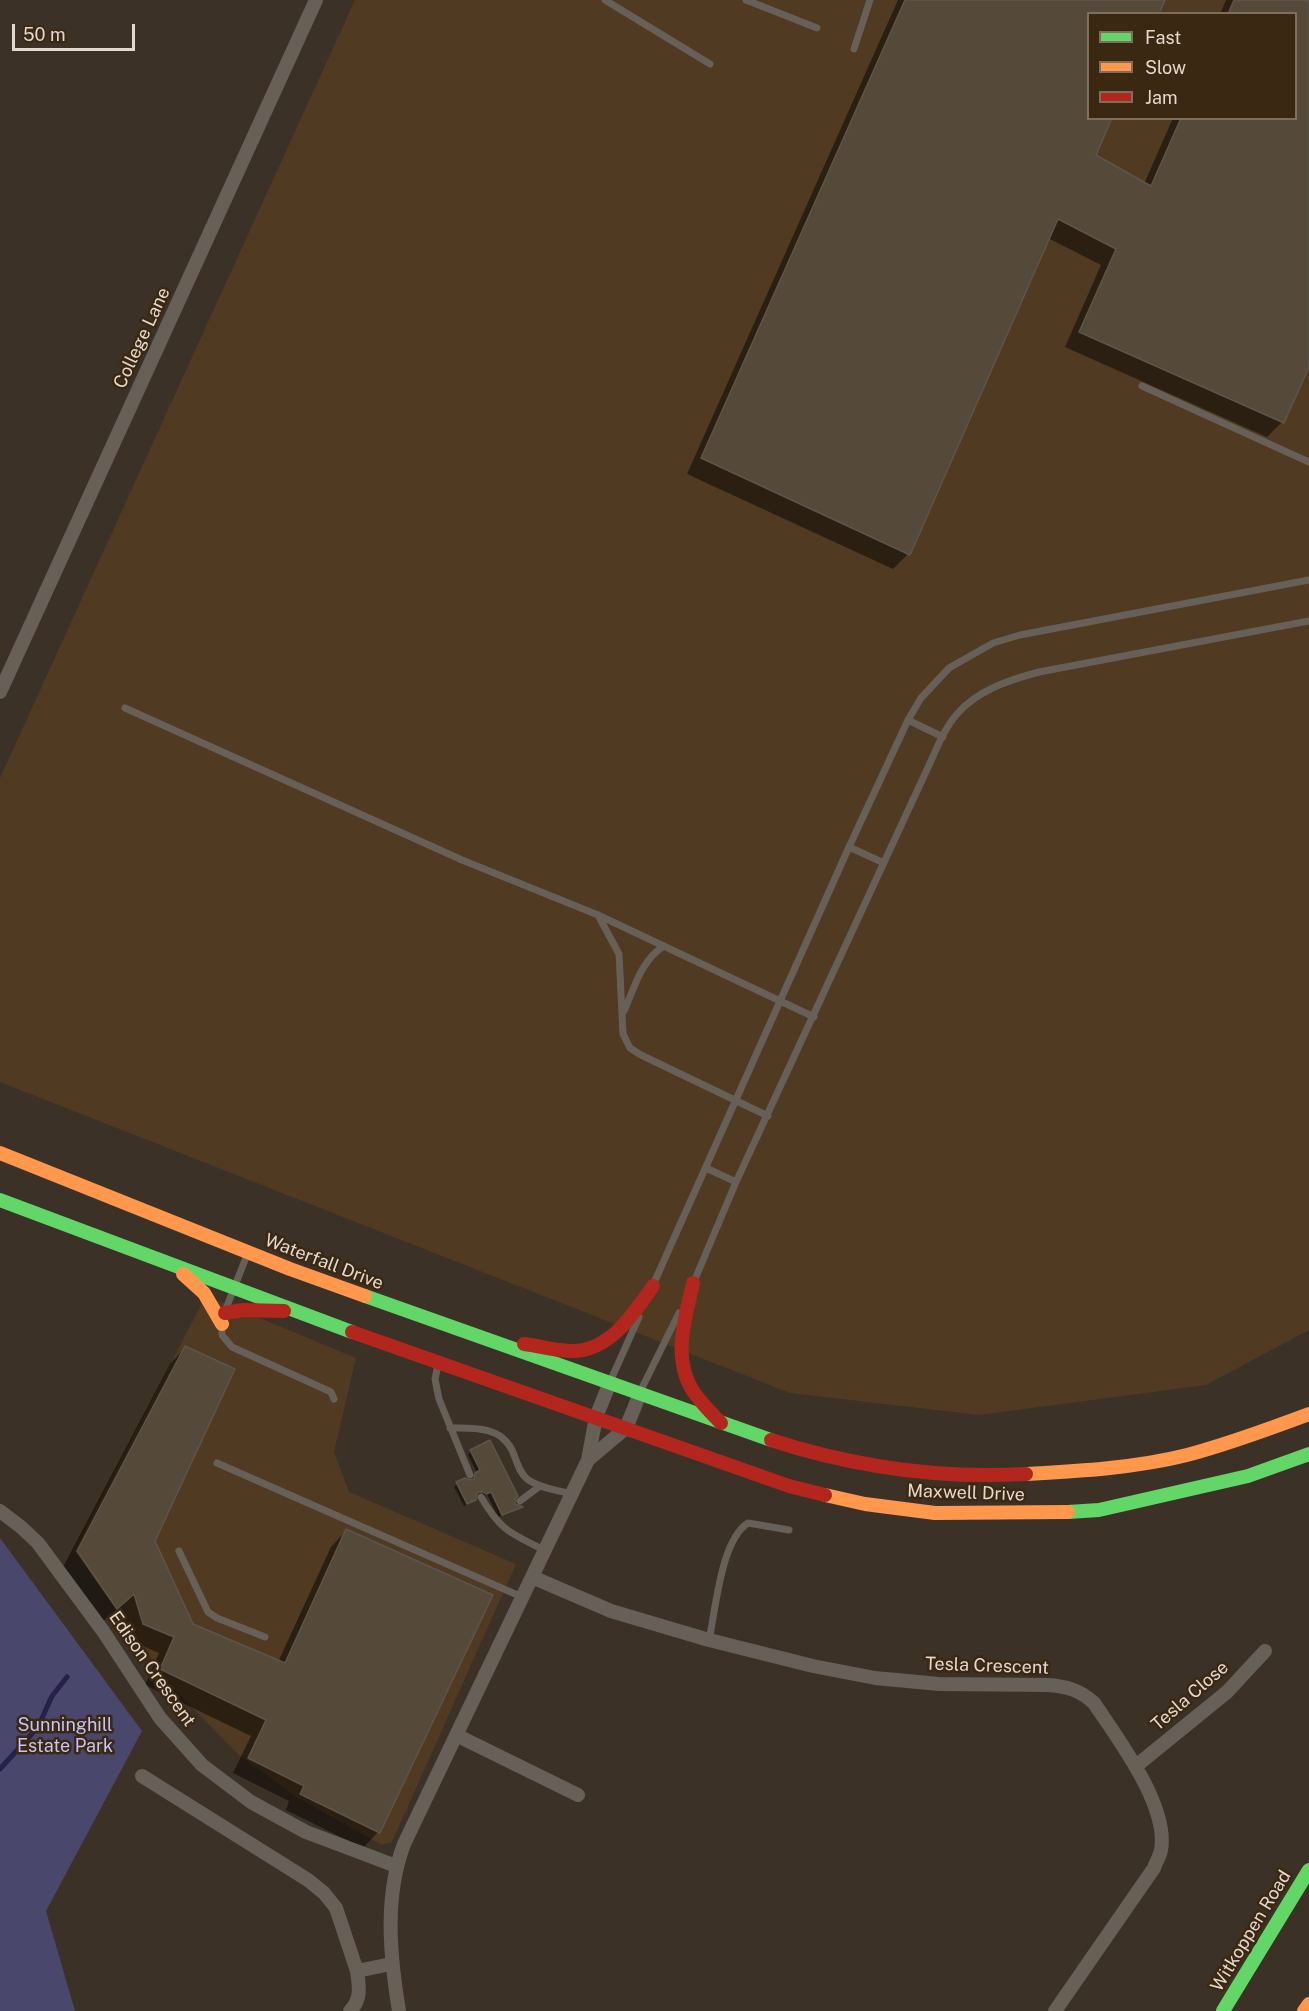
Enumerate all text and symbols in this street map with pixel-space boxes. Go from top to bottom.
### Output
scale bar [15,12,138,50]
legend [1087,12,1297,120]
text: 50 m [23,24,66,45]
text: Fast [1145,27,1181,48]
text: Slow [1145,57,1186,78]
text: Jam [1145,87,1178,108]
street label: College Lane [109,284,175,392]
street label: Waterfall Drive [262,1229,386,1295]
street label: Maxwell Drive [907,1480,1025,1506]
street label: Edison Crescent [104,1607,200,1731]
street label: Tesla Crescent [925,1653,1049,1679]
street label: Tesla Close [1147,1657,1233,1735]
park label: Sunninghill Estate Park [17,1714,113,1756]
street label: Witkoppen Road [1206,1867,1296,1995]

